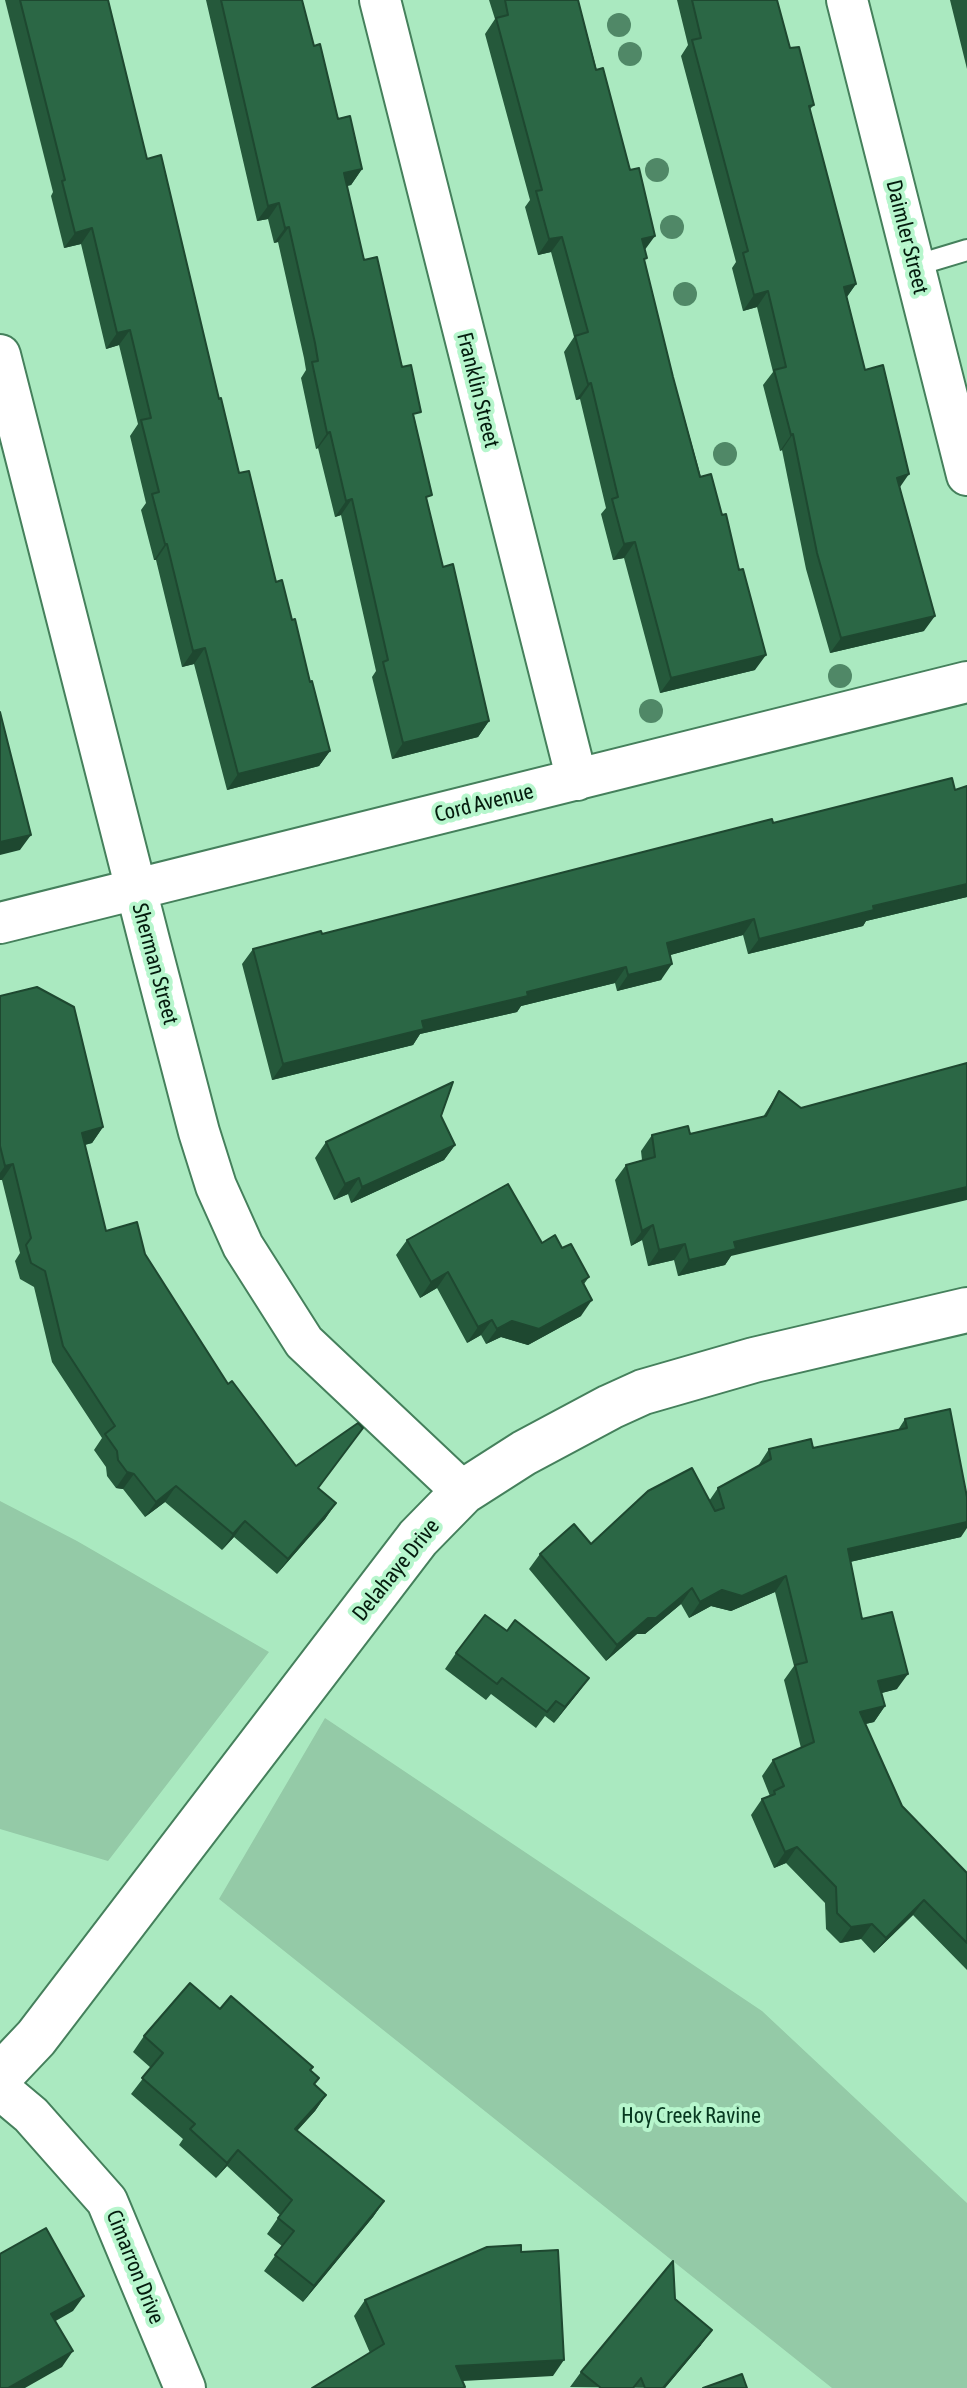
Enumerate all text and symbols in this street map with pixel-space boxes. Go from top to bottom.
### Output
street label: Daimler Street [880,177,934,297]
street label: Franklin Street [451,330,505,450]
street label: Cord Avenue [432,778,536,828]
street label: Sherman Street [126,900,184,1028]
street label: Delahaye Drive [347,1514,445,1626]
park label: Hoy Creek Ravine [621,2103,761,2129]
street label: Cimarron Drive [100,2206,170,2328]

